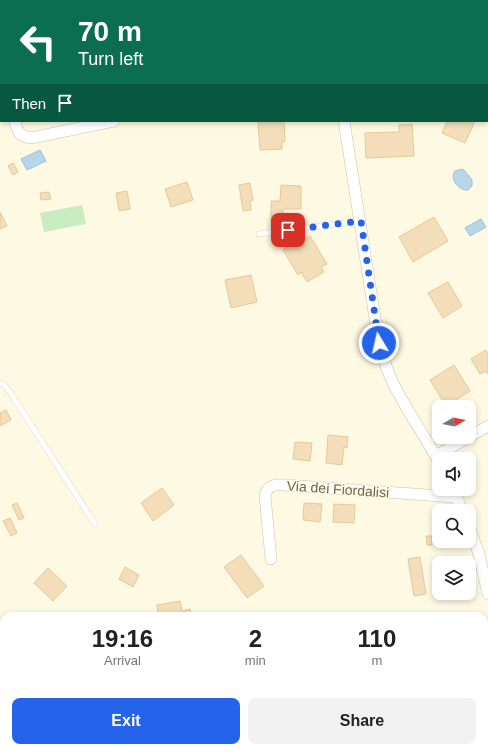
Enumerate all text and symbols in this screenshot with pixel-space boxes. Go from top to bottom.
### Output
icon: left [12,16,64,68]
text: 70 m [78,16,142,47]
text: Turn left [78,49,143,69]
icon: arrive [54,92,76,114]
text: Then [12,95,46,112]
pin [271,213,305,247]
icon: arrive [277,219,299,241]
position arrow [358,322,400,364]
north arrow [432,400,476,444]
map controls [432,400,476,600]
button: sound [432,452,476,496]
street label: Via dei Fiordalisi [286,477,390,501]
button: search [432,504,476,548]
button: layers [432,556,476,600]
text: 19:16 [92,625,153,652]
text: 2 [249,625,262,652]
text: 110 [358,625,396,652]
text: Arrival [104,653,141,668]
text: min [245,653,266,668]
text: m [371,653,382,668]
button: Exit [12,698,240,744]
button: Share [248,698,476,744]

